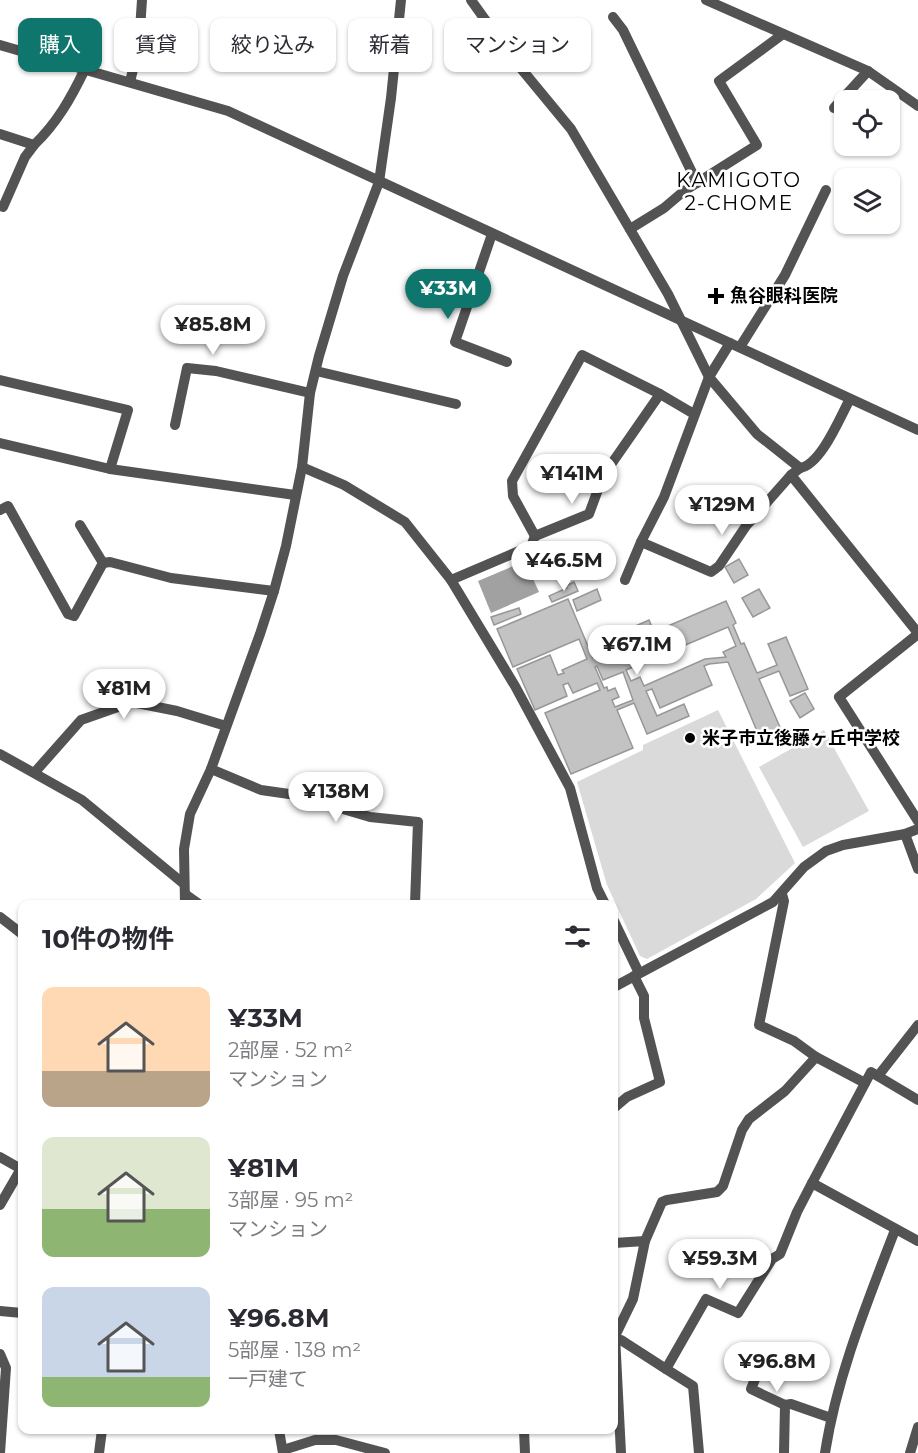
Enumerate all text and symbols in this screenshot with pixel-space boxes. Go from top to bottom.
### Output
chip: 購入 [18,18,102,72]
chip: 賃貸 [114,18,198,72]
chip: 絞り込み [210,18,336,72]
chip: 新着 [348,18,432,72]
chip: マンション [444,18,591,72]
map controls [834,90,900,234]
button: locate [834,90,900,156]
district label: KAMIGOTO 2-CHOME [676,168,802,215]
button: layers [834,168,900,234]
pin: ¥33M [412,269,484,320]
text: ¥33M [419,276,477,300]
place label: 魚谷眼科医院 [730,285,838,307]
marker: 魚谷眼科医院 [707,287,725,305]
pin: ¥85.8M [164,305,262,356]
text: ¥85.8M [174,312,252,336]
pin: ¥141M [530,454,614,505]
text: ¥141M [540,461,604,485]
pin: ¥129M [680,485,764,536]
text: ¥129M [689,492,755,516]
pin: ¥46.5M [515,541,613,592]
text: ¥46.5M [525,548,603,572]
pin: ¥67.1M [588,625,686,676]
text: ¥67.1M [602,632,672,656]
pin: ¥81M [88,669,160,720]
text: ¥81M [97,676,151,700]
place label: 米子市立後藤ヶ丘中学校 [702,727,900,749]
marker: 米子市立後藤ヶ丘中学校 [683,731,697,745]
pin: ¥138M [294,772,378,823]
text: ¥138M [302,779,370,803]
icon: filters [561,920,594,953]
text: 10件の物件 [42,923,174,955]
text: ¥33M [228,1002,303,1034]
icon: home [90,1011,162,1083]
text: 2部屋 · 52 m² [228,1038,353,1062]
text: マンション [228,1067,328,1091]
text: ¥81M [228,1152,299,1184]
icon: home [90,1161,162,1233]
text: 3部屋 · 95 m² [228,1188,353,1212]
text: マンション [228,1217,328,1241]
pin: ¥59.3M [671,1239,769,1290]
text: ¥59.3M [682,1246,758,1270]
text: ¥96.8M [228,1302,330,1334]
icon: home [90,1311,162,1383]
text: 5部屋 · 138 m² [228,1338,361,1362]
pin: ¥96.8M [728,1342,826,1393]
text: ¥96.8M [738,1349,816,1373]
text: 一戸建て [228,1367,308,1391]

